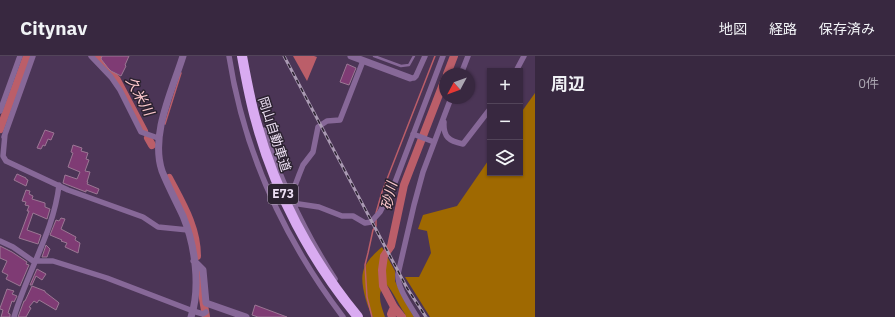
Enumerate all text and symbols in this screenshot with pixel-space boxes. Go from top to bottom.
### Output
text: Citynav [20,16,87,40]
text: 地図 [719,20,747,38]
text: 経路 [769,20,797,38]
text: 保存済み [819,20,875,38]
north arrow [439,68,475,104]
map controls [487,68,523,176]
button: + [487,68,523,104]
water label: 久米川 [122,73,159,120]
text: 周辺 [551,73,585,95]
text: 0件 [858,75,879,92]
street label: 岡山自動車道 [254,94,295,174]
button: − [487,104,523,140]
button: layers [487,140,523,176]
water label: 砂川 [377,178,401,212]
road number: E73 [268,184,298,204]

